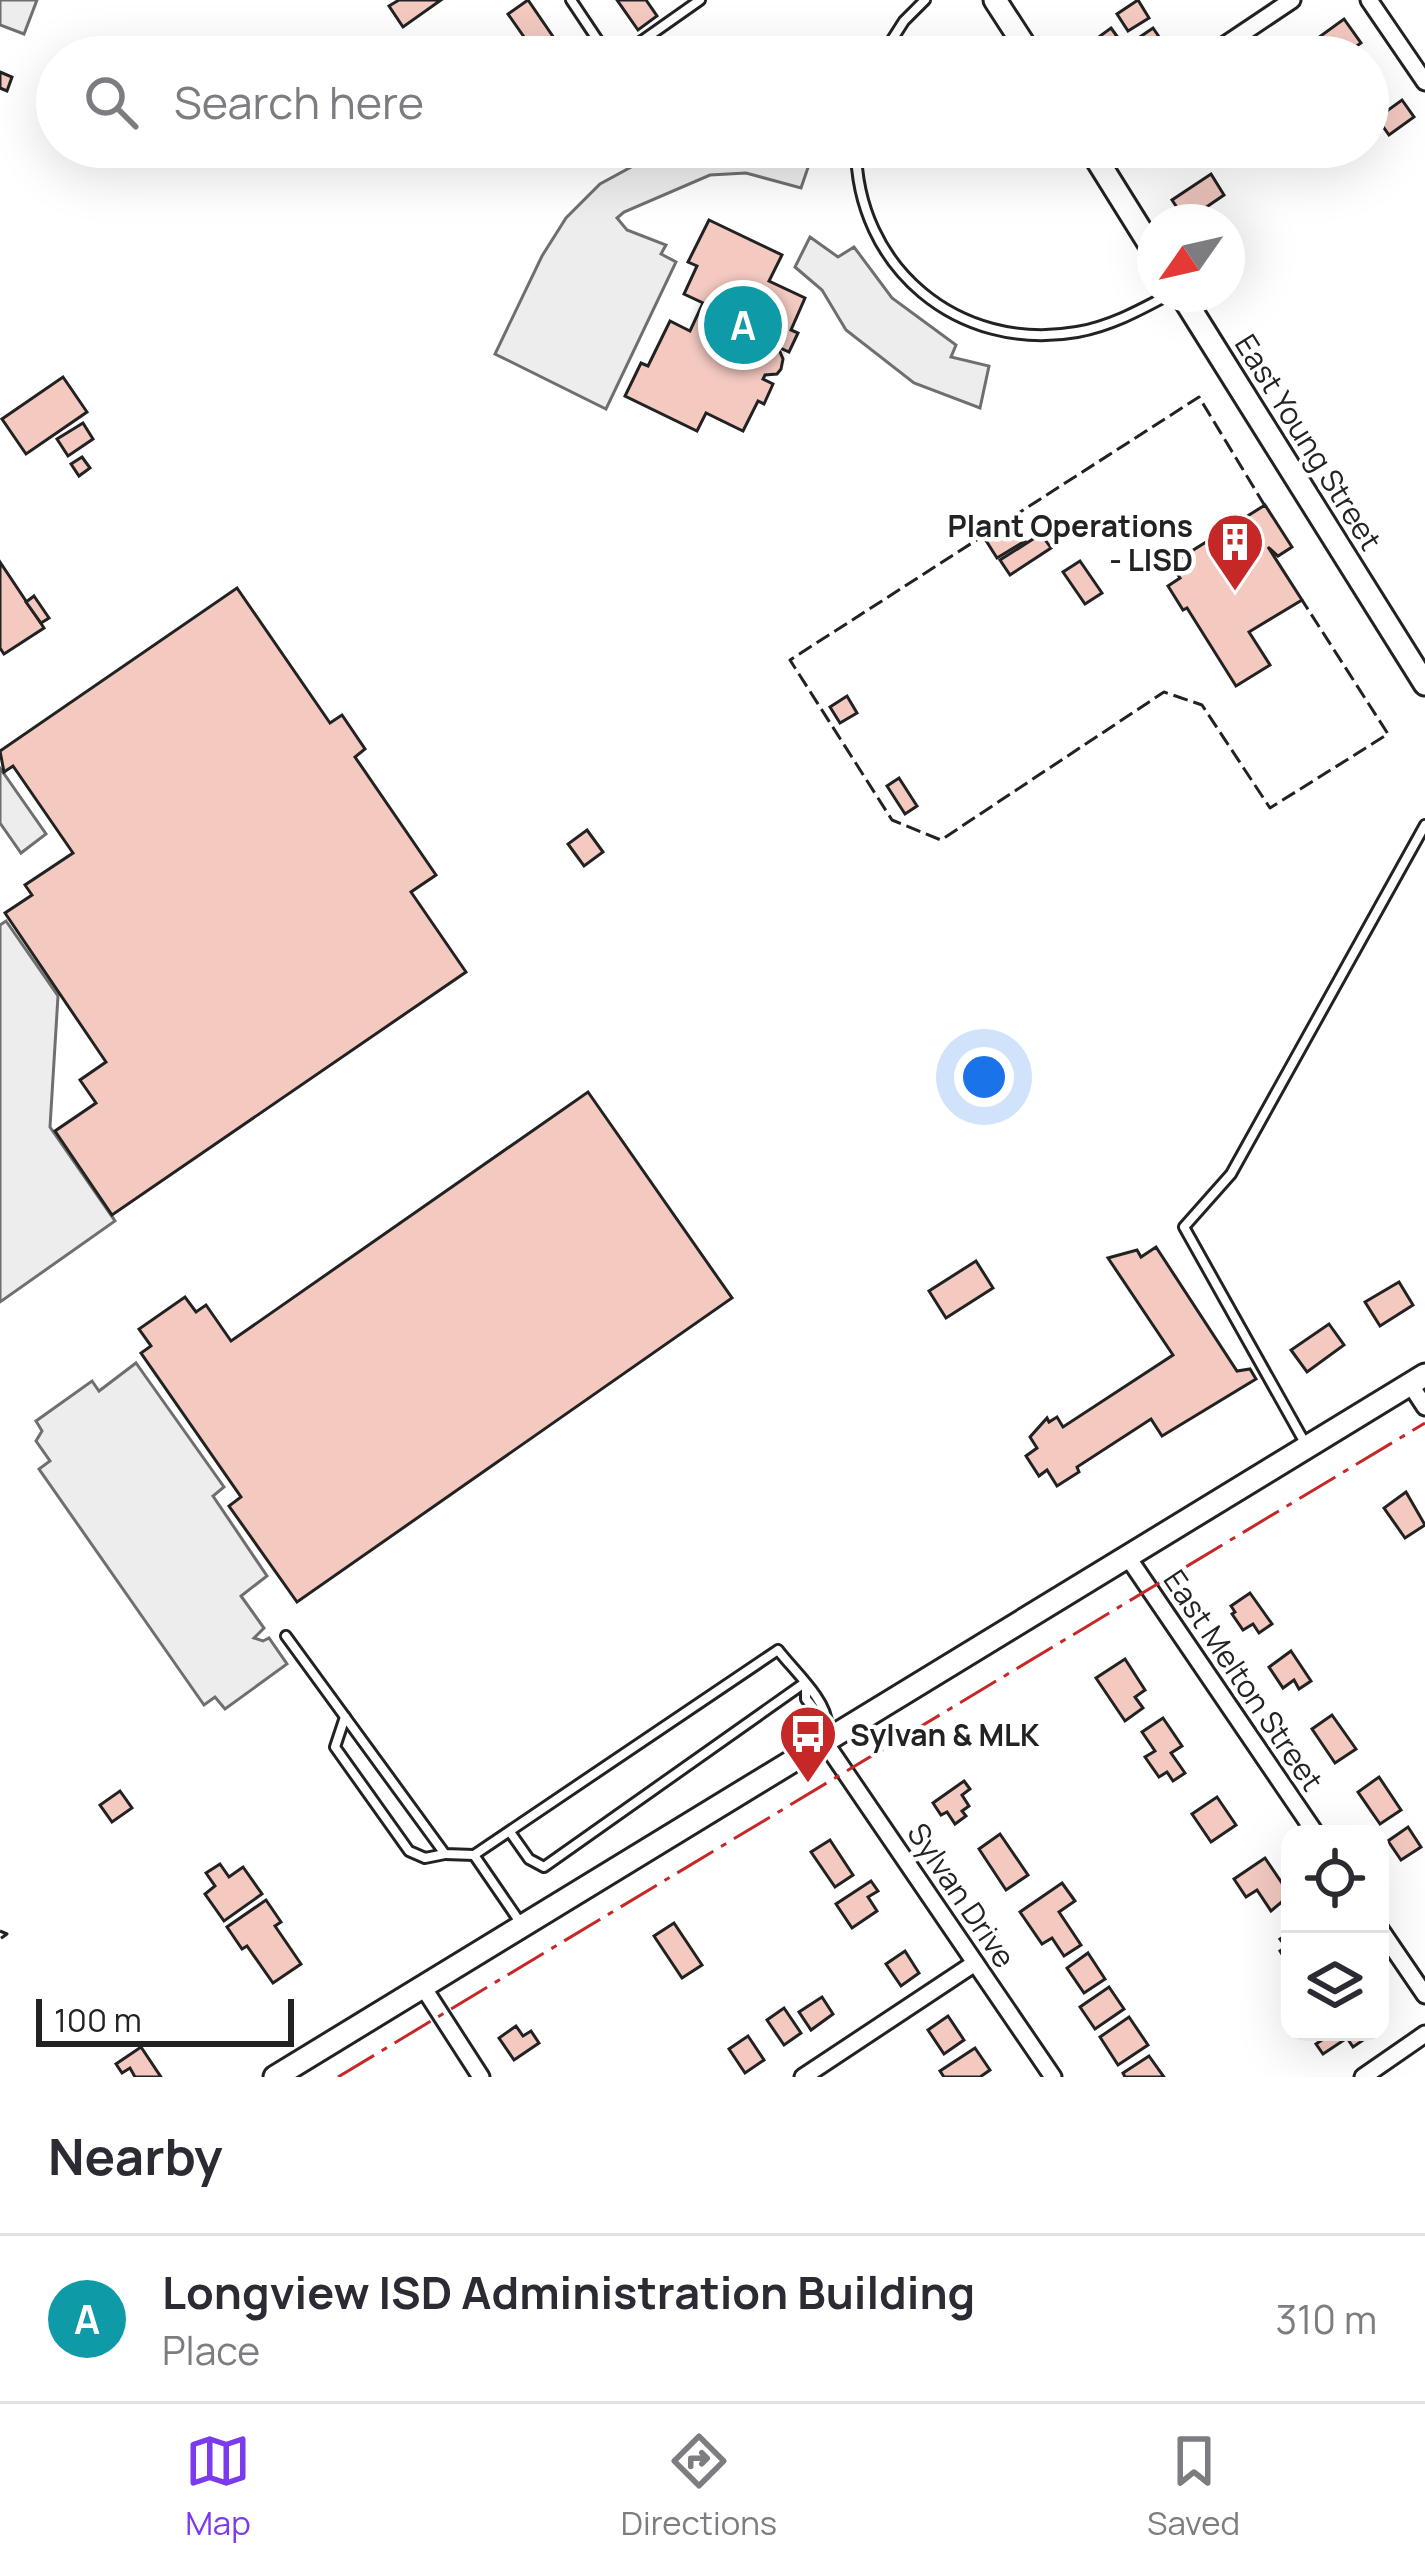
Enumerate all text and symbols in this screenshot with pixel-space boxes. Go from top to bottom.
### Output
search box [36,36,1389,168]
icon: search [78,69,144,135]
text: Search here [174,71,424,133]
north arrow [1137,204,1245,312]
pin: A [704,280,782,370]
street label: East Young Street [1226,326,1392,558]
place label: Plant Operations - LISD [948,505,1193,580]
building icon: Plant Operations - LISD [1204,511,1266,593]
your location [954,1047,1014,1107]
street label: East Melton Street [1155,1561,1333,1799]
bus stop icon: Sylvan & MLK [777,1703,839,1785]
place label: Sylvan & MLK [850,1714,1040,1755]
street label: Sylvan Drive [899,1815,1025,1975]
map controls [1281,1825,1389,2041]
button: locate [1281,1825,1389,1933]
button: layers [1281,1933,1389,2041]
scale bar [36,1993,294,2046]
text: 100 m [54,1997,142,2042]
text: Nearby [48,2121,223,2190]
text: Longview ISD Administration Building [162,2261,975,2323]
text: A [74,2292,100,2346]
text: 310 m [1276,2292,1377,2346]
text: Place [162,2323,260,2377]
tab: Map [185,2428,251,2545]
tab: Directions [621,2428,777,2545]
tab: Saved [1147,2428,1240,2545]

